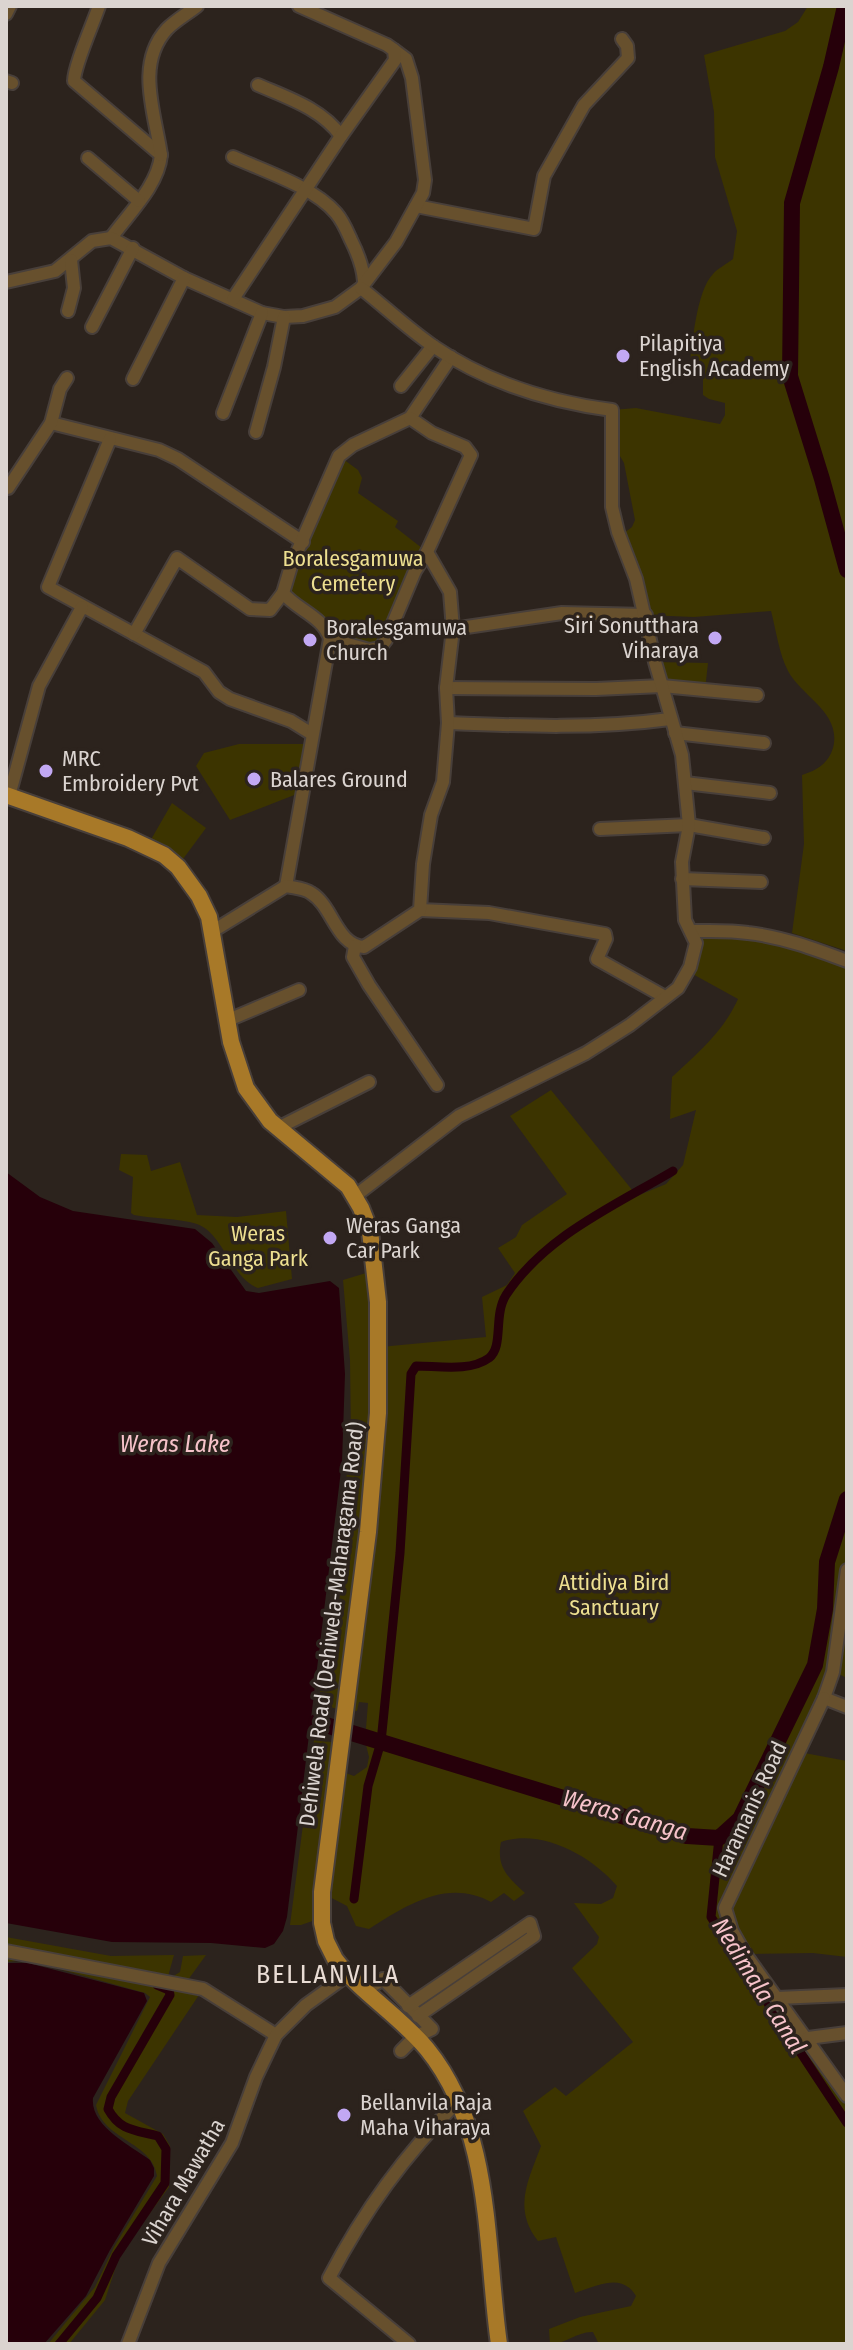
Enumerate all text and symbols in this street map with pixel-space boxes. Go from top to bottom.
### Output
place label: Pilapitiya English Academy [639,330,790,382]
marker: Pilapitiya English Academy [614,347,632,365]
park label: Boralesgamuwa Cemetery [282,545,424,597]
place label: Siri Sonutthara Viharaya [564,612,699,664]
place label: Boralesgamuwa Church [326,614,467,666]
marker: Siri Sonutthara Viharaya [706,629,724,647]
marker: Boralesgamuwa Church [301,631,319,649]
place label: MRC Embroidery Pvt [62,745,199,797]
marker: MRC Embroidery Pvt [37,762,55,780]
place label: Balares Ground [270,766,408,793]
marker: Balares Ground [245,770,263,788]
place label: Weras Ganga Car Park [346,1212,461,1264]
park label: Weras Ganga Park [208,1220,309,1272]
marker: Weras Ganga Car Park [321,1229,339,1247]
street label: Dehiwela Road (Dehiwela-Maharagama Road) [293,1420,370,1828]
water label: Weras Lake [120,1430,230,1458]
park label: Attidiya Bird Sanctuary [559,1569,669,1621]
street label: Haramanis Road [706,1737,793,1881]
water label: Weras Ganga [559,1784,691,1846]
water label: Nedimala Canal [706,1913,812,2059]
district label: BELLANVILA [256,1959,400,1990]
place label: Bellanvila Raja Maha Viharaya [360,2089,492,2141]
marker: Bellanvila Raja Maha Viharaya [335,2106,353,2124]
street label: Vihara Mawatha [136,2114,231,2251]

